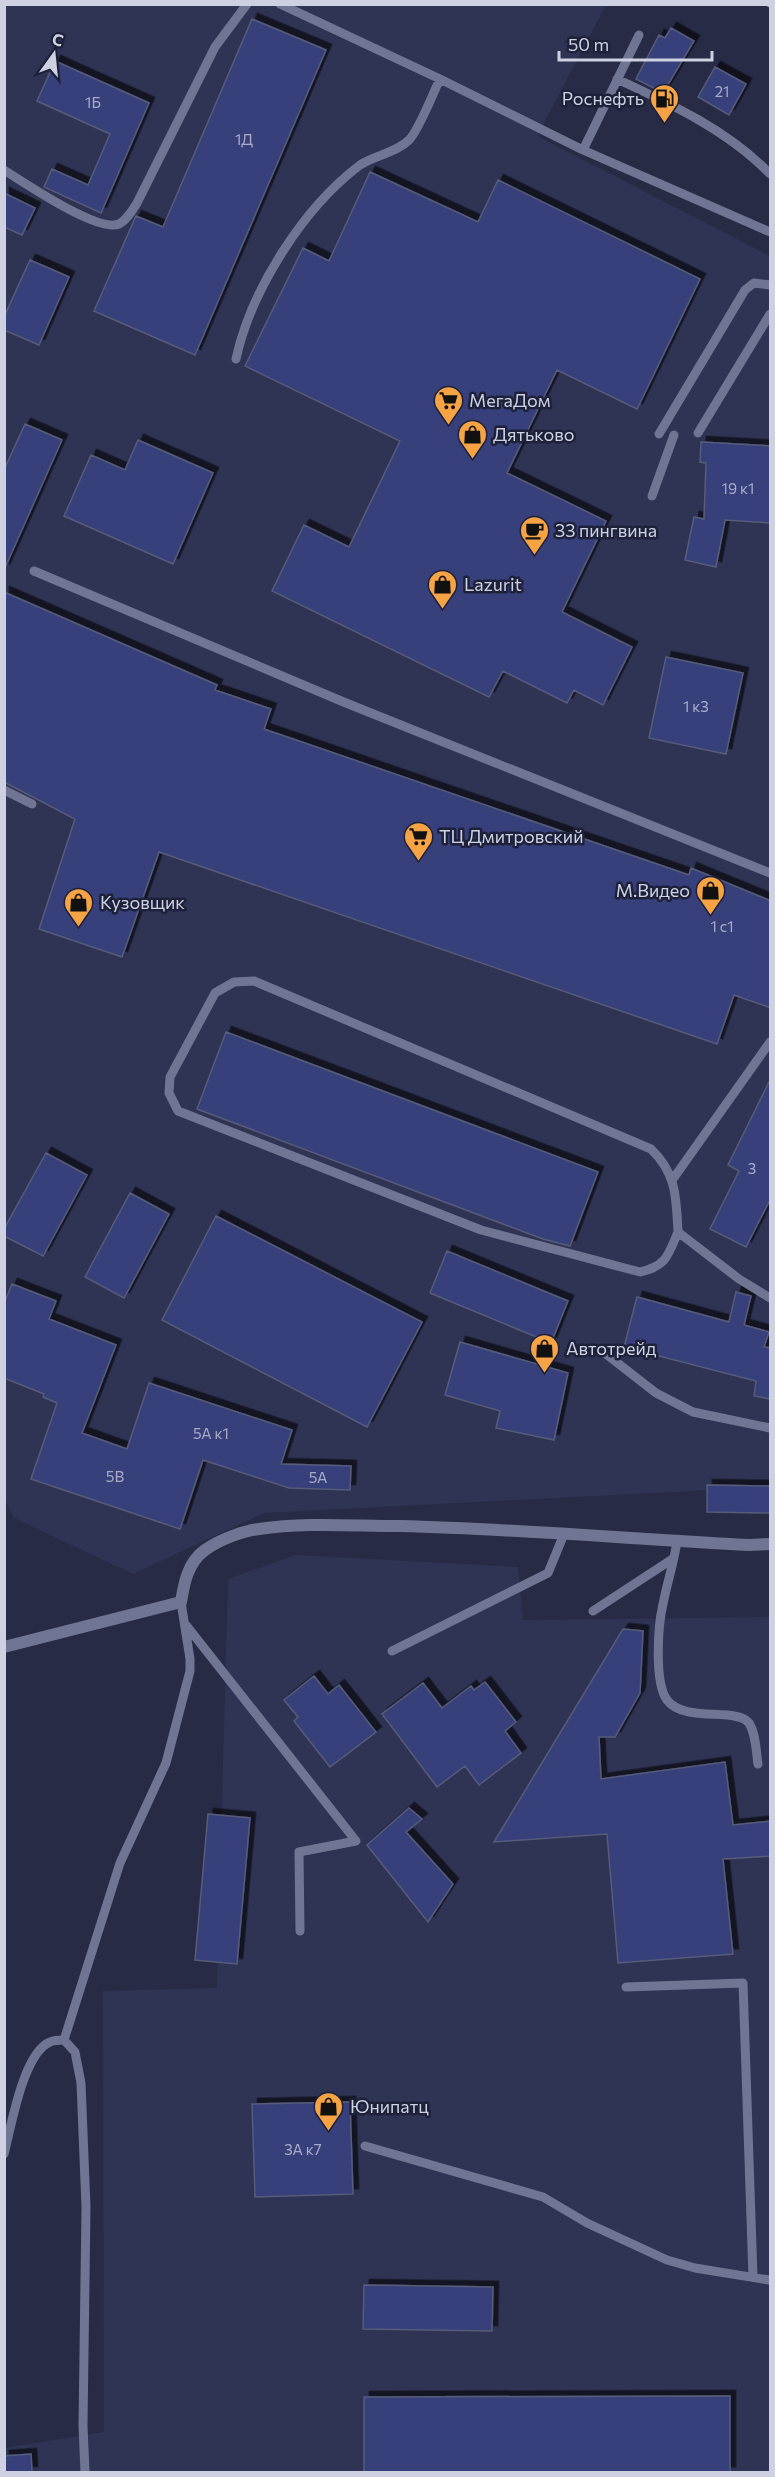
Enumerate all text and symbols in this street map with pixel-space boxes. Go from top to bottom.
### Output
north arrow [24,24,84,84]
scale bar [559,24,712,62]
text: С [50,28,66,50]
text: 50 m [568,33,609,55]
fuel station icon: Роснефть [649,82,681,124]
house number: 21 [715,82,729,100]
place label: Роснефть [562,87,644,109]
house number: 1Б [85,93,101,111]
house number: 1Д [235,130,253,148]
supermarket icon: МегаДом [432,384,464,426]
place label: МегаДом [469,389,551,411]
shop icon: Дятьково [456,418,488,460]
place label: Дятьково [493,423,575,445]
house number: 19 к1 [722,479,754,497]
cafe icon: 33 пингвина [518,514,550,556]
place label: 33 пингвина [555,519,657,541]
shop icon: Lazurit [427,568,459,610]
place label: Lazurit [464,573,522,595]
house number: 1 к3 [683,697,709,715]
supermarket icon: ТЦ Дмитровский [402,820,434,862]
place label: ТЦ Дмитровский [439,825,583,847]
shop icon: М.Видео [695,874,727,916]
place label: М.Видео [616,879,690,901]
shop icon: Кузовщик [63,886,95,928]
place label: Кузовщик [100,891,185,913]
house number: 1 с1 [710,917,734,935]
house number: 3 [748,1159,756,1177]
shop icon: Автотрейд [529,1332,561,1374]
place label: Автотрейд [566,1337,657,1359]
house number: 5А к1 [193,1424,229,1442]
house number: 5В [106,1467,124,1485]
house number: 5А [309,1468,327,1486]
shop icon: Юнипатц [313,2090,345,2132]
place label: Юнипатц [350,2095,429,2117]
house number: 3А к7 [284,2140,322,2158]

